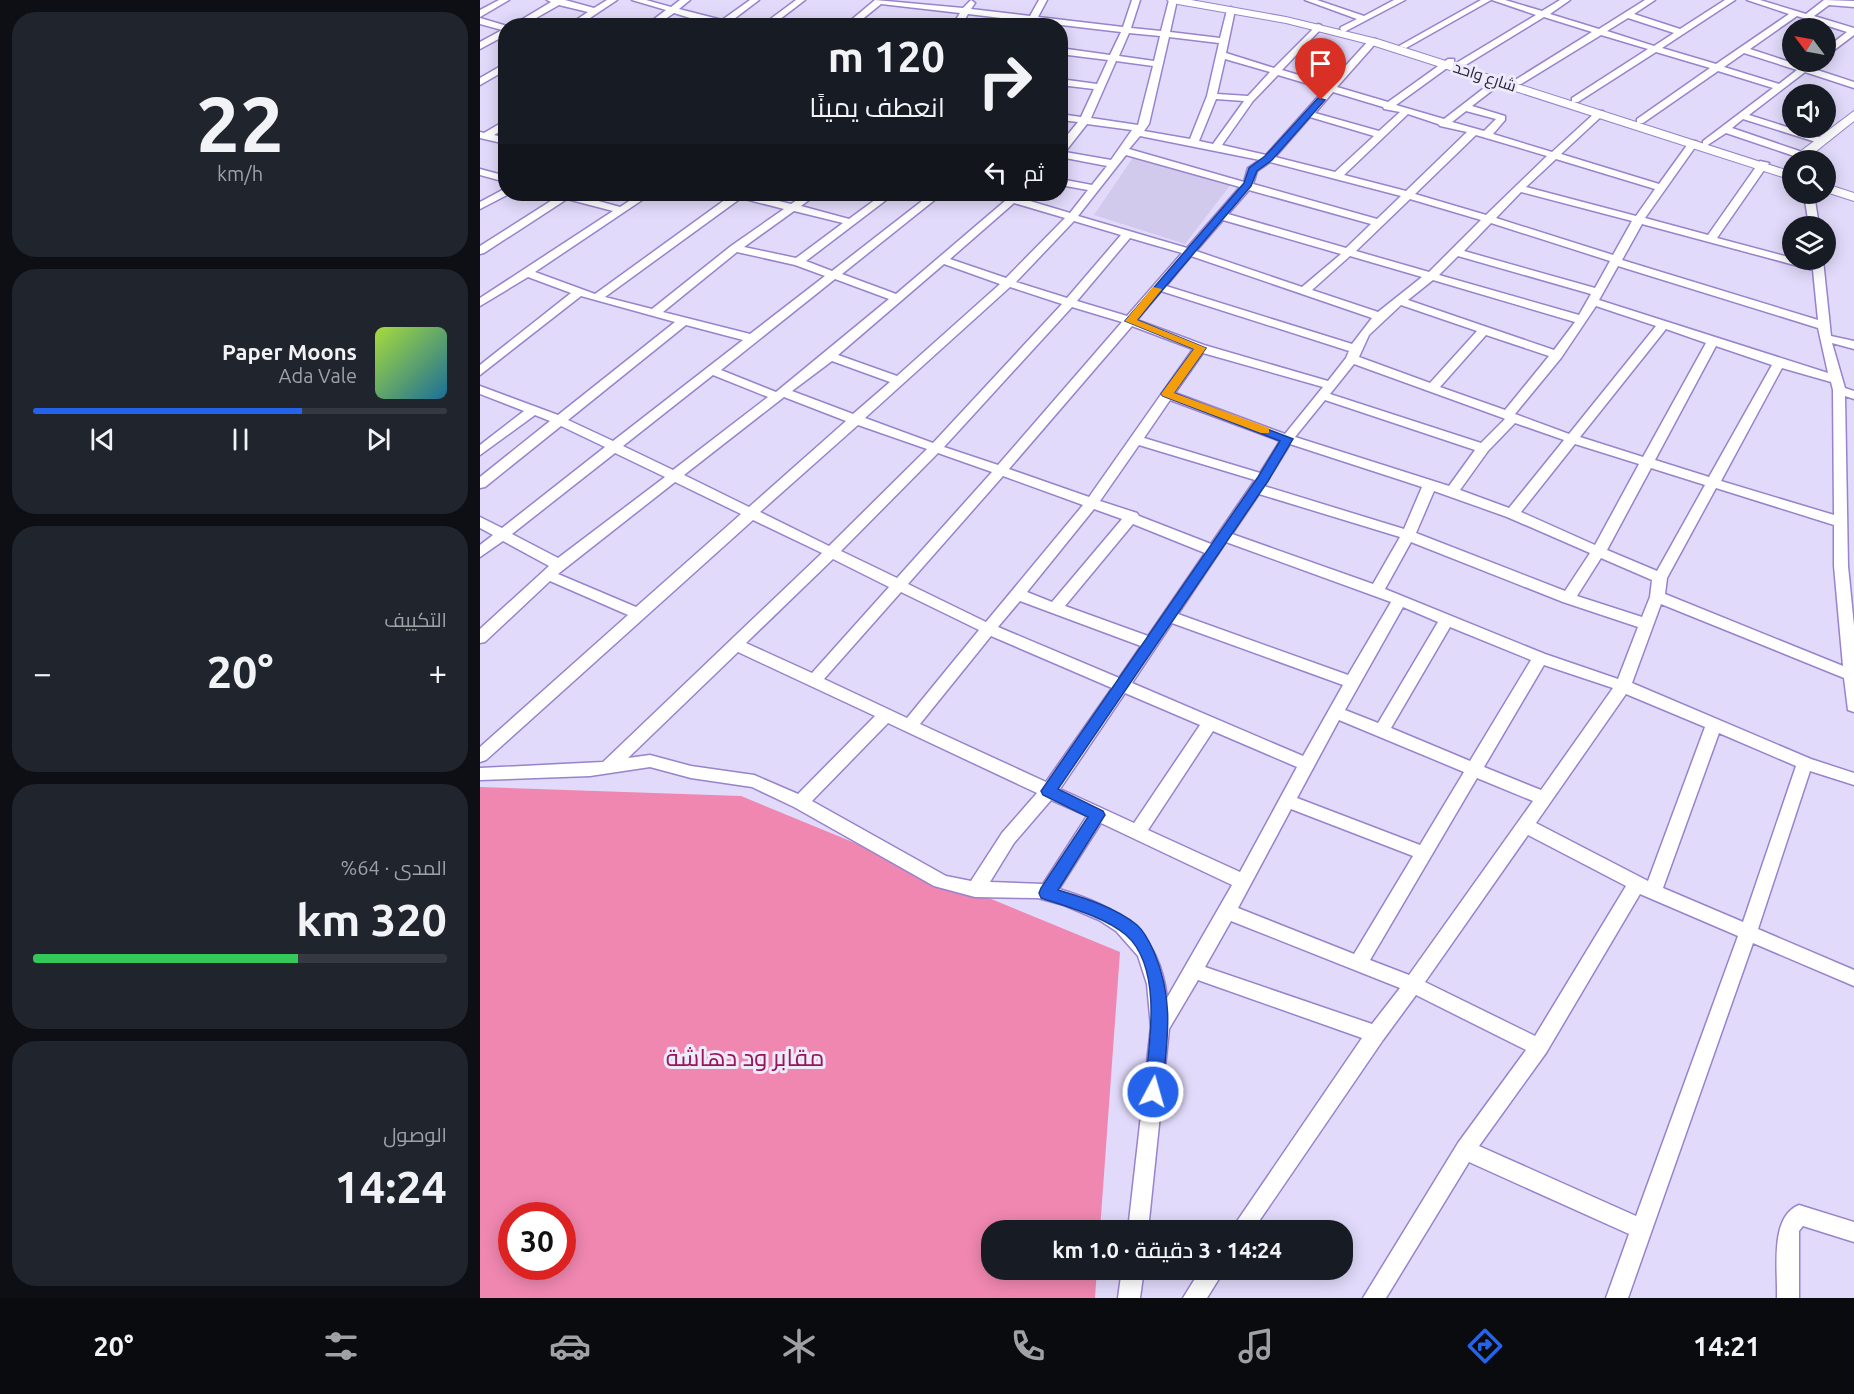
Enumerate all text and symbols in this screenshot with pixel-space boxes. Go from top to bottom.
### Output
north arrow [1782,18,1836,72]
map controls [1782,18,1836,270]
text: 120 m [828,33,945,80]
pin [1295,38,1346,100]
icon: right [966,42,1044,120]
icon: arrive [1304,47,1337,80]
street label: شارع واحد [1450,57,1519,97]
text: 22 [196,79,284,167]
button: sound [1782,84,1836,138]
text: انعطف يمينًا [809,92,945,122]
button: search [1782,150,1836,204]
icon: left [979,156,1012,189]
text: ثم [1024,160,1044,185]
text: km/h [217,162,263,185]
button: layers [1782,216,1836,270]
text: Paper Moons [222,339,357,364]
text: Ada Vale [279,364,357,387]
icon: previous [86,423,119,456]
icon: pause [224,423,257,456]
icon: next [362,423,395,456]
text: التكييف [384,608,447,631]
text: 20° [207,646,273,697]
text: − [33,654,52,691]
text: + [428,654,447,691]
text: المدى · 64% [341,856,447,879]
text: 320 km [296,894,447,945]
park label: مقابر ود دهاشة [666,1044,824,1071]
position arrow [1121,1060,1185,1124]
text: الوصول [383,1123,447,1146]
text: 14:24 [334,1161,447,1212]
speed limit sign: 30 [498,1202,576,1280]
text: 14:24 · 3 دقيقة · 1.0 km [1052,1237,1282,1262]
icon: filters [320,1325,362,1367]
icon: car [549,1325,591,1367]
icon: climate [778,1325,820,1367]
icon: phone [1007,1325,1049,1367]
icon: music [1235,1325,1277,1367]
icon: directions [1464,1325,1506,1367]
text: 20° [93,1331,133,1361]
text: 14:21 [1693,1331,1761,1361]

